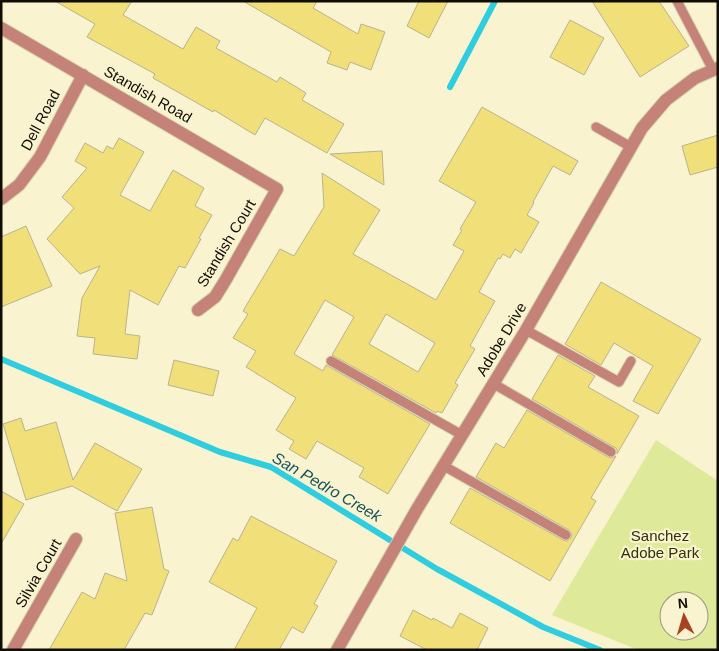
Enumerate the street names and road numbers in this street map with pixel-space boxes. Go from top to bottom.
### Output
street label: Standish Road [101,62,195,126]
street label: Dell Road [17,87,63,153]
street label: Standish Court [193,195,259,290]
street label: Adobe Drive [472,299,530,379]
street label: Silvia Court [11,535,65,610]

